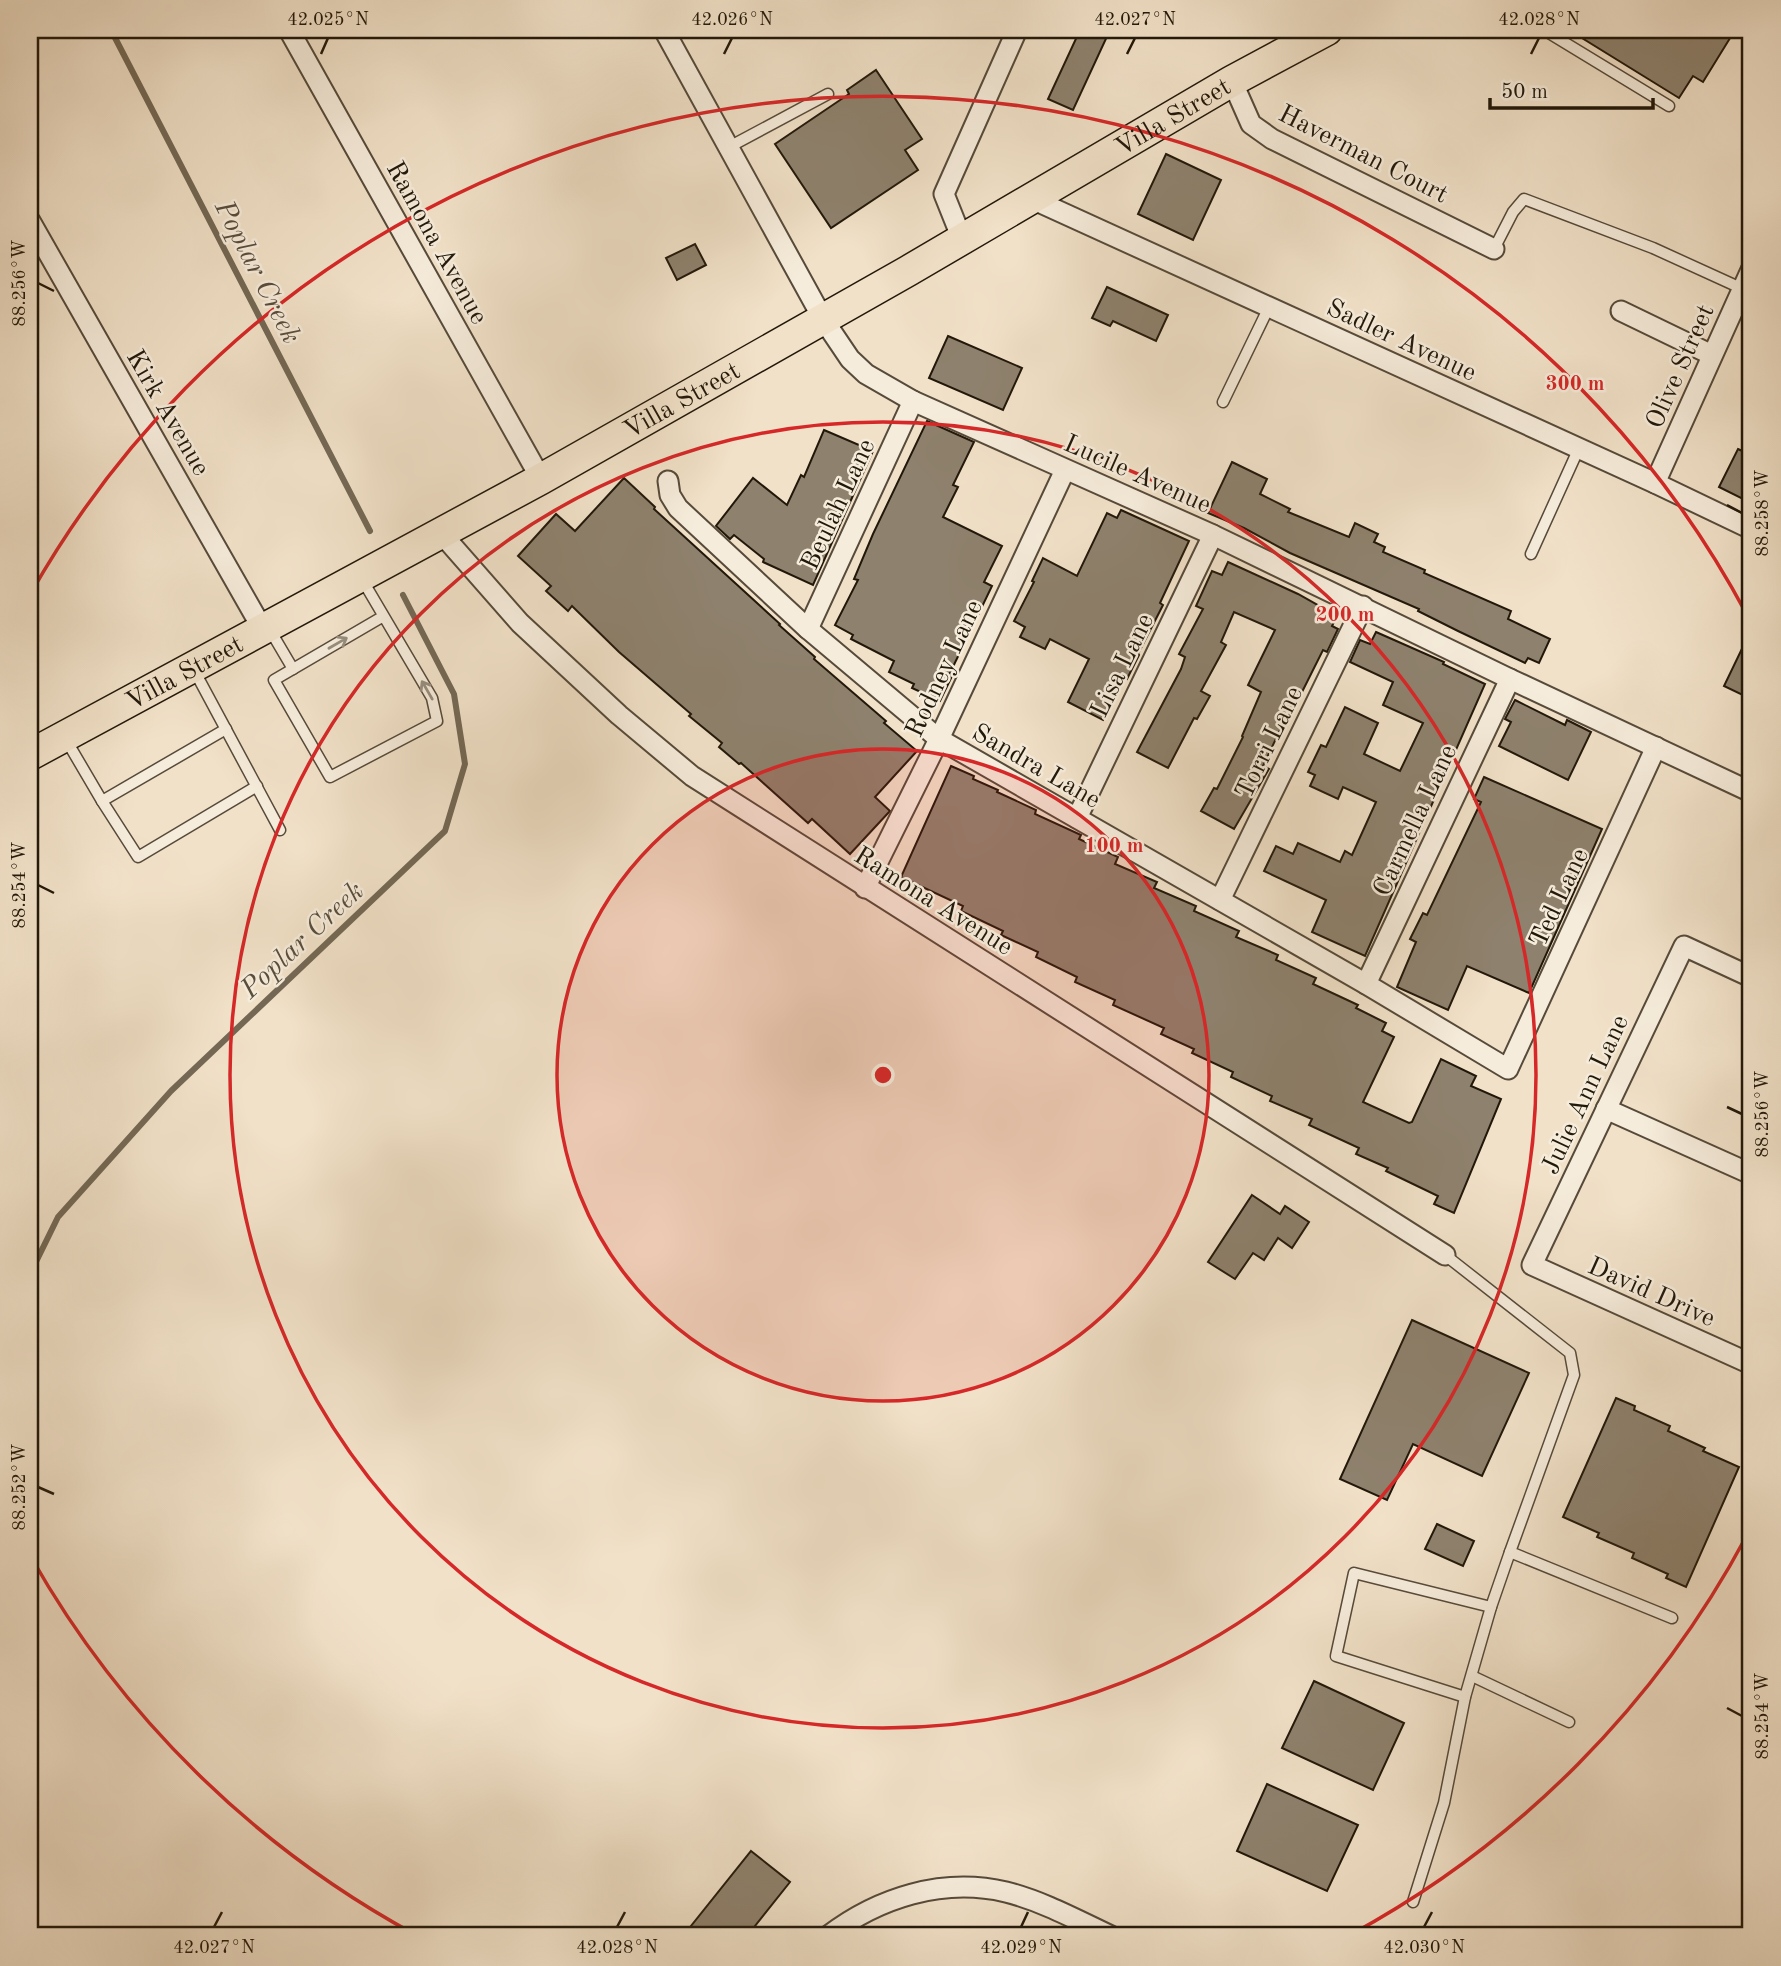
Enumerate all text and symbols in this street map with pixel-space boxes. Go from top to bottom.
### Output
text: 42.025°N [287,11,369,29]
text: 42.026°N [691,11,773,29]
text: 42.027°N [1094,11,1176,29]
text: 42.028°N [1498,11,1580,29]
scale bar [1490,66,1653,110]
street label: Villa Street [1111,74,1236,162]
text: 50 m [1501,82,1548,103]
street label: Haverman Court [1274,101,1452,209]
street label: Ramona Avenue [381,157,492,329]
water label: Poplar Creek [208,195,304,349]
text: 88.256°W [11,240,29,326]
street label: Sadler Avenue [1322,295,1480,387]
street label: Olive Street [1642,301,1720,433]
street label: Kirk Avenue [121,346,214,480]
street label: Villa Street [620,358,745,444]
text: 300 m [1545,374,1605,395]
street label: Lucile Avenue [1060,431,1215,519]
street label: Beulah Lane [797,435,880,574]
text: 88.258°W [1754,470,1772,556]
street label: Rodney Lane [902,596,988,742]
text: 200 m [1315,605,1375,626]
street label: Lisa Lane [1087,610,1159,722]
street label: Villa Street [122,631,248,716]
one-way arrow [327,636,347,650]
one-way arrow [420,681,434,701]
street label: Torri Lane [1231,683,1308,803]
street label: Sandra Lane [967,720,1105,814]
street label: Carmella Lane [1369,741,1462,901]
text: 100 m [1084,836,1144,857]
text: 88.254°W [11,842,29,928]
street label: Ramona Avenue [849,843,1017,961]
street label: Ted Lane [1526,844,1594,951]
water label: Poplar Creek [235,877,370,1006]
street label: Julie Ann Lane [1538,1011,1634,1179]
centre of rings [871,1063,895,1087]
text: 88.256°W [1754,1071,1772,1157]
street label: David Drive [1584,1253,1719,1332]
text: 88.252°W [11,1444,29,1530]
text: 88.254°W [1754,1673,1772,1759]
text: 42.027°N [173,1939,255,1957]
text: 42.028°N [576,1939,658,1957]
text: 42.029°N [980,1939,1062,1957]
text: 42.030°N [1383,1939,1465,1957]

